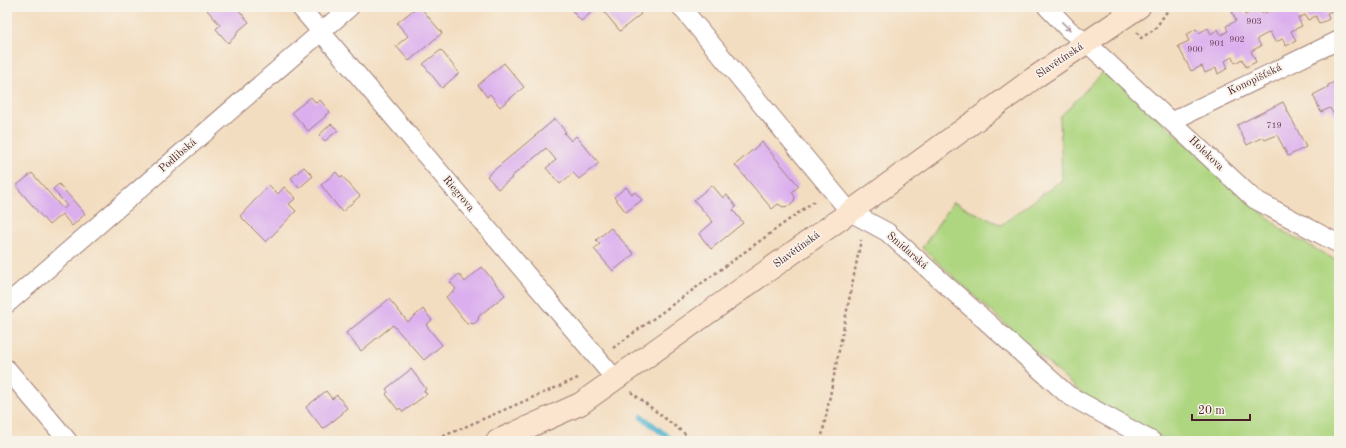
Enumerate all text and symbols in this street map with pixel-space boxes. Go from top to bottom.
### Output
house number: 903 [1246,17,1262,26]
one-way arrow [1061,21,1071,31]
house number: 902 [1229,35,1245,44]
house number: 901 [1209,39,1225,48]
street label: Slavětínská [1034,41,1086,81]
house number: 900 [1187,45,1203,54]
street label: Konopišťská [1226,62,1284,98]
house number: 719 [1266,121,1282,130]
street label: Holekova [1186,135,1226,174]
street label: Podlibská [157,137,199,175]
street label: Riegrova [440,174,476,214]
street label: Slavětínská [772,229,823,270]
street label: Smidarská [884,230,930,272]
scale bar [1192,396,1250,422]
text: 20 m [1198,405,1225,417]

